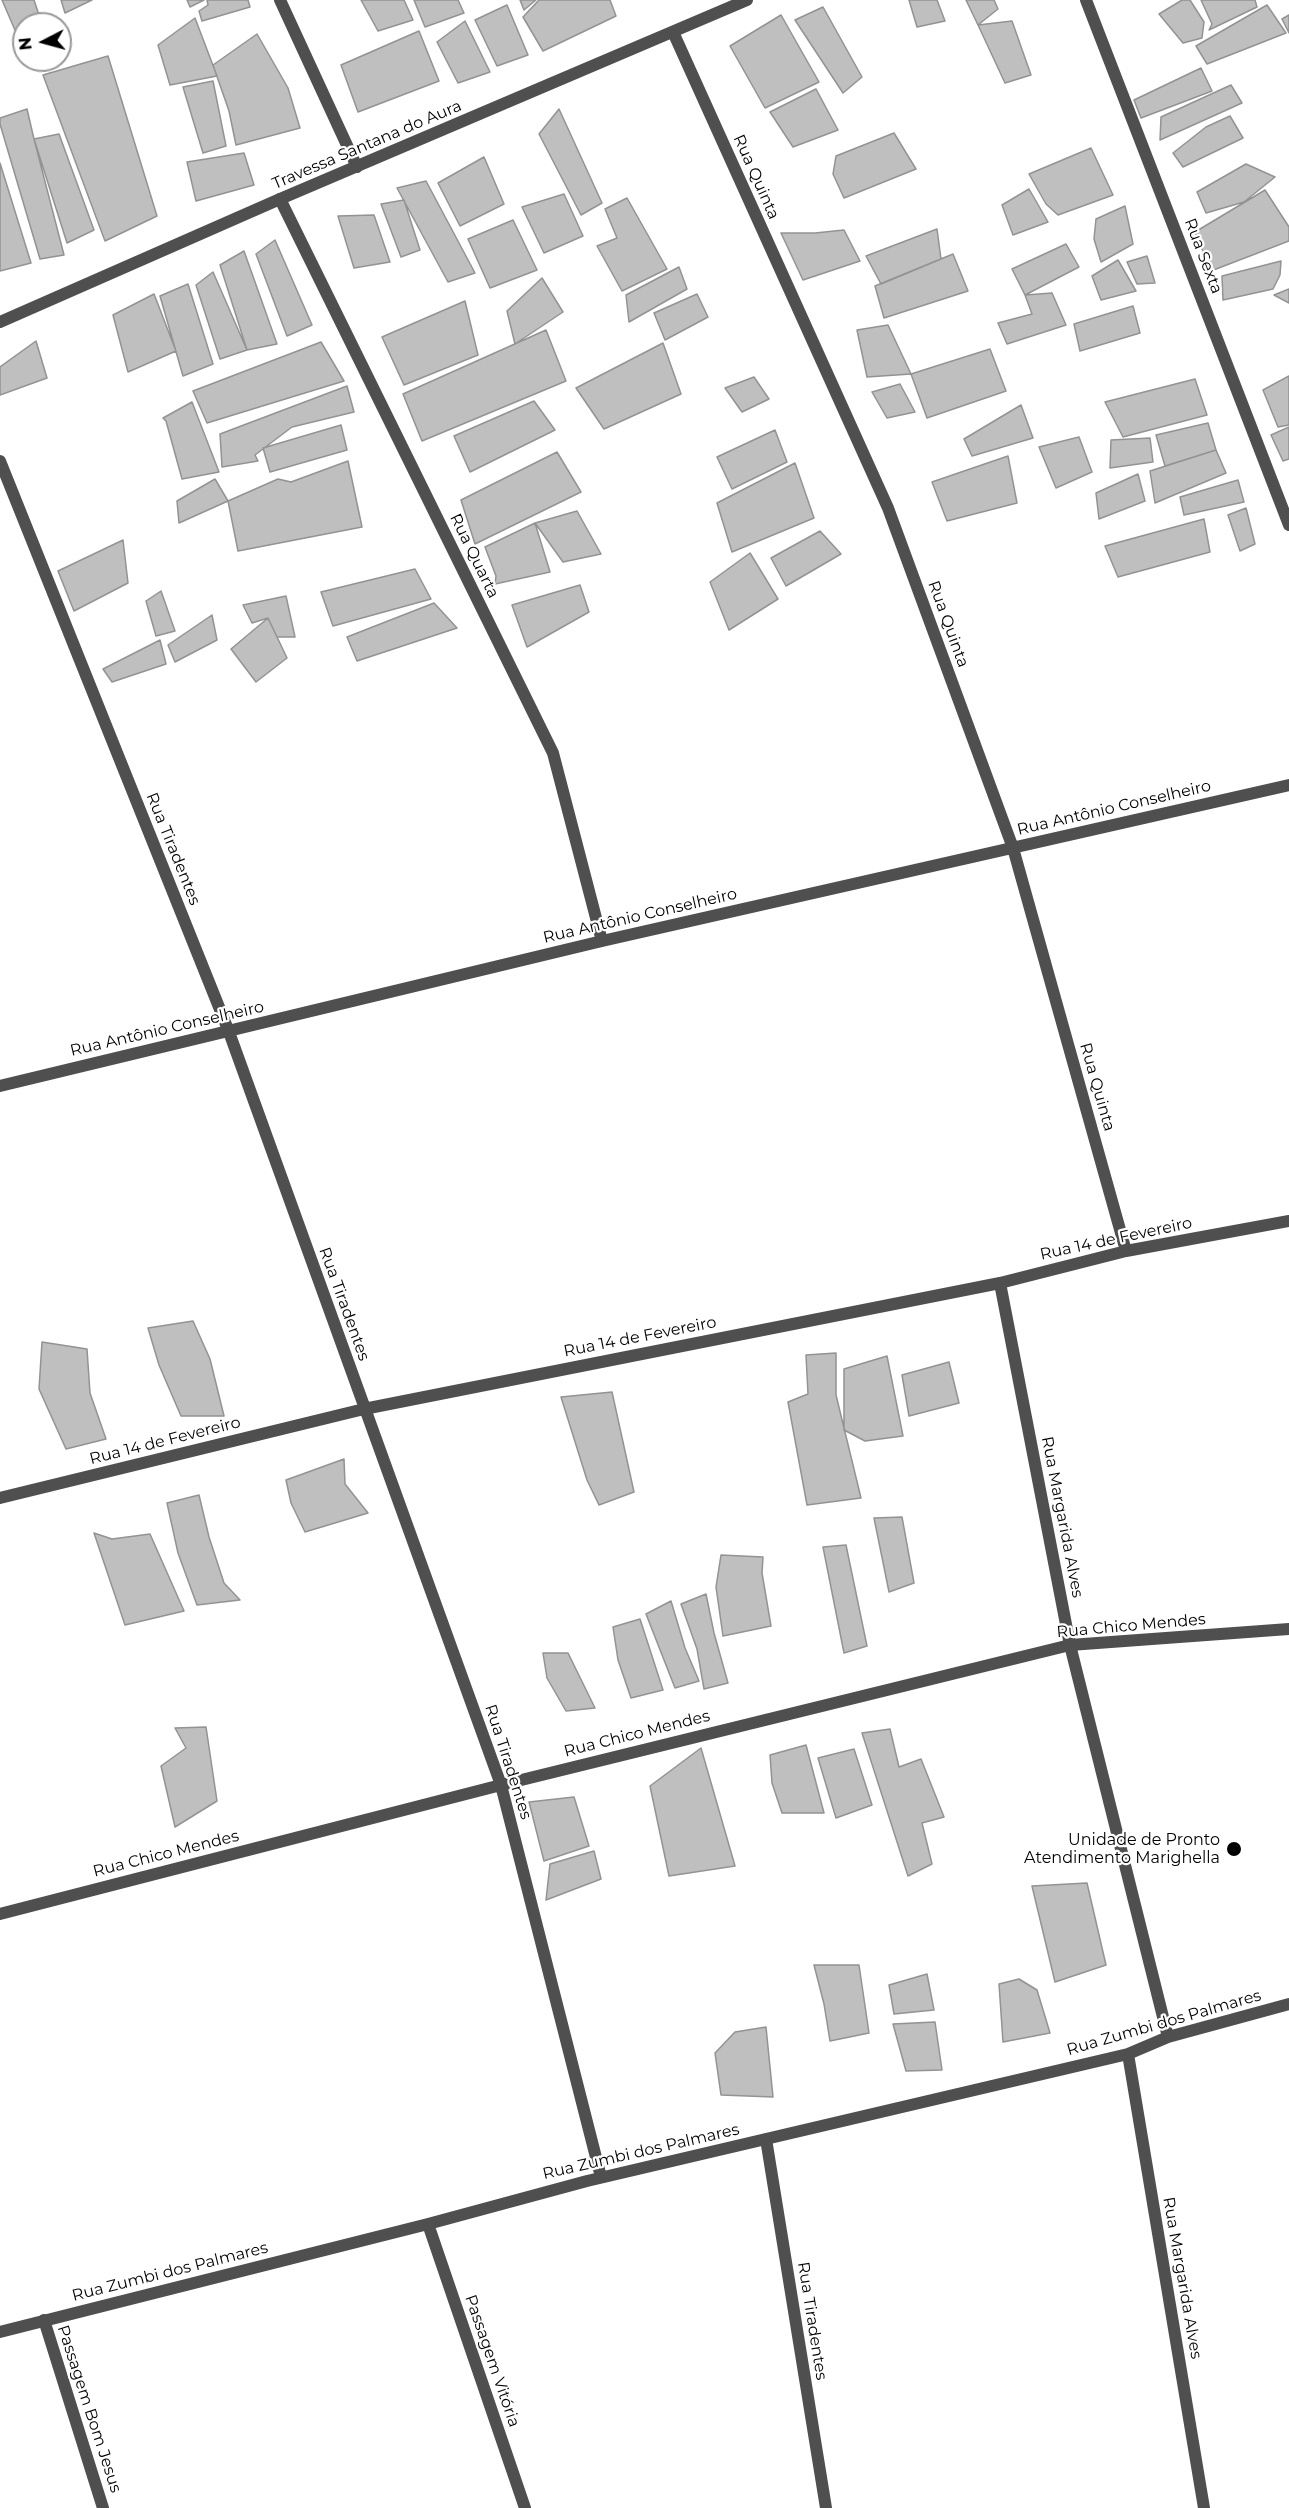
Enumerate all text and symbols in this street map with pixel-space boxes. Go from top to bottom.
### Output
north arrow [12,12,72,72]
text: N [15,36,36,51]
street label: Travessa Santana do Aura [269,96,465,194]
street label: Rua Quinta [729,132,783,222]
street label: Rua Sexta [1180,216,1226,296]
street label: Rua Quarta [445,511,503,601]
street label: Rua Quinta [923,578,973,670]
street label: Rua Antônio Conselheiro [1015,776,1213,840]
street label: Rua Tiradentes [142,790,204,908]
street label: Rua Antônio Conselheiro [541,884,739,948]
street label: Rua Antônio Conselheiro [68,997,266,1061]
street label: Rua Quinta [1075,1041,1119,1133]
street label: Rua 14 de Fevereiro [1038,1213,1194,1265]
street label: Rua Tiradentes [315,1245,373,1363]
street label: Rua 14 de Fevereiro [562,1313,718,1361]
street label: Rua 14 de Fevereiro [87,1413,243,1469]
street label: Rua Margarida Alves [1037,1435,1087,1599]
street label: Rua Chico Mendes [1056,1610,1206,1642]
street label: Rua Tiradentes [480,1702,536,1822]
street label: Rua Chico Mendes [562,1707,712,1761]
street label: Rua Chico Mendes [91,1827,241,1881]
place label: Unidade de Pronto Atendimento Marighella [1024,1830,1220,1868]
marker: Unidade de Pronto Atendimento Marighella [1225,1840,1243,1858]
street label: Rua Zumbi dos Palmares [1065,1986,1263,2060]
street label: Rua Zumbi dos Palmares [541,2120,741,2184]
street label: Rua Margarida Alves [1158,2196,1206,2360]
street label: Rua Zumbi dos Palmares [70,2238,270,2306]
street label: Rua Tiradentes [793,2260,831,2382]
street label: Passagem Vitória [460,2292,524,2430]
street label: Passagem Bom Jesus [53,2323,125,2495]

